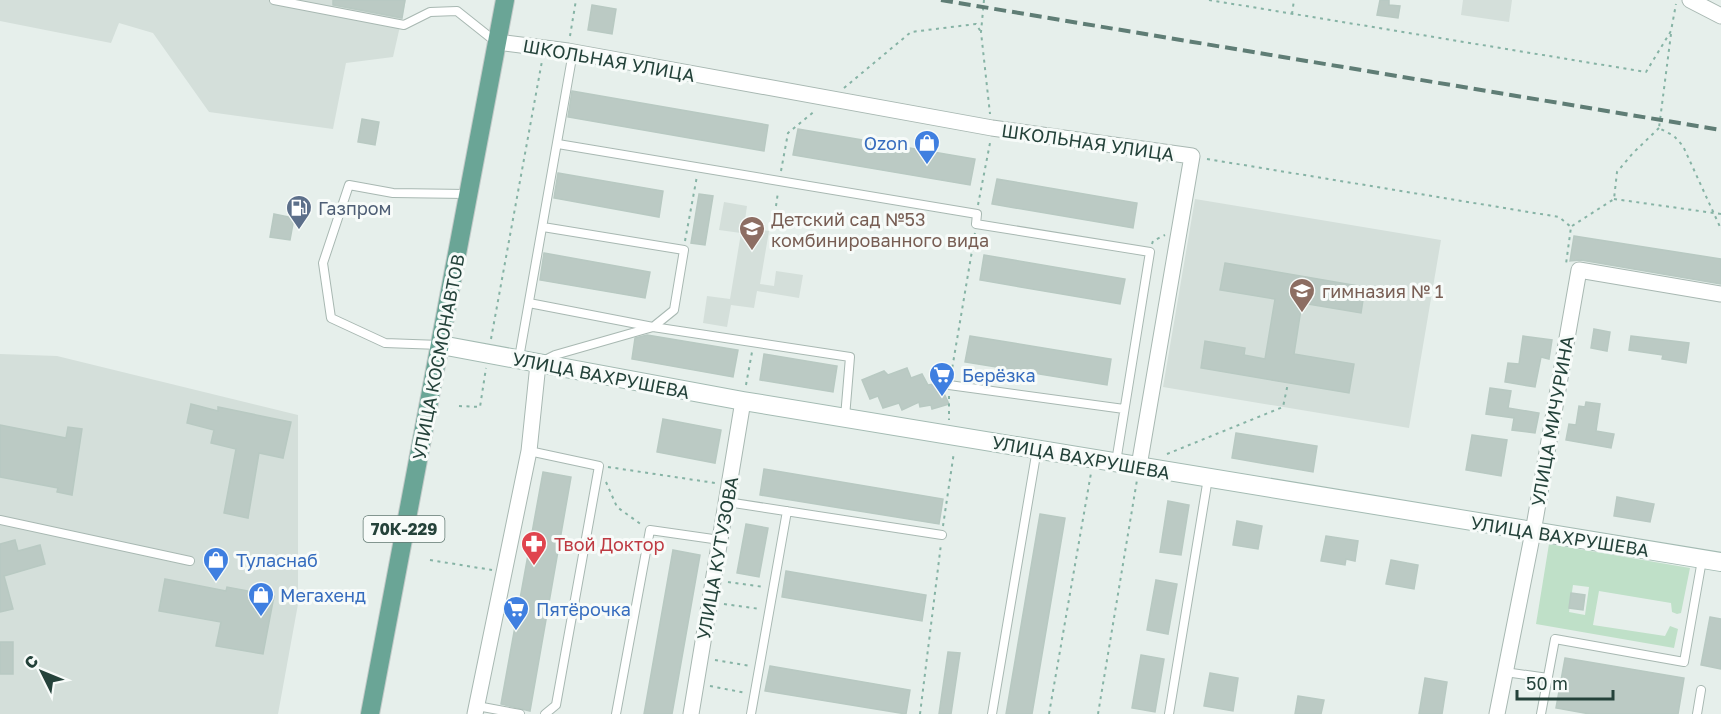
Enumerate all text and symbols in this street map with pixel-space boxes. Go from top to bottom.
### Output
street label: ШКОЛЬНАЯ УЛИЦА [521,34,697,86]
street label: ШКОЛЬНАЯ УЛИЦА [1000,119,1176,165]
shop icon: Ozon [912,128,942,166]
place label: Ozon [864,132,908,154]
fuel station icon: Газпром [284,193,314,231]
place label: Газпром [318,197,392,219]
place label: Детский сад №53 комбинированного вида [771,208,989,251]
school or university icon: Детский сад №53 комбинированного вида [737,214,767,252]
street label: УЛИЦА КОСМОНАВТОВ [407,252,469,462]
school or university icon: гимназия № 1 [1287,276,1317,314]
place label: гимназия № 1 [1322,280,1444,302]
street label: УЛИЦА МИЧУРИНА [1526,334,1578,508]
street label: УЛИЦА ВАХРУШЕВА [510,347,692,403]
supermarket icon: Берёзка [927,360,957,398]
place label: Берёзка [962,364,1036,386]
street label: УЛИЦА ВАХРУШЕВА [990,431,1172,483]
street label: УЛИЦА КУТУЗОВА [692,475,742,641]
street label: УЛИЦА ВАХРУШЕВА [1469,511,1651,561]
road number: 70К-229 [364,516,444,542]
pharmacy icon: Твой Доктор [519,529,549,567]
place label: Твой Доктор [554,533,665,555]
shop icon: Туласнаб [201,545,231,583]
place label: Туласнаб [236,549,318,571]
shop icon: Мегахенд [246,580,276,618]
place label: Мегахенд [280,584,366,606]
supermarket icon: Пятёрочка [501,594,531,632]
place label: Пятёрочка [536,598,631,620]
north arrow [12,642,72,702]
text: С [20,651,42,673]
scale bar [1517,663,1613,701]
text: 50 m [1526,672,1568,694]

